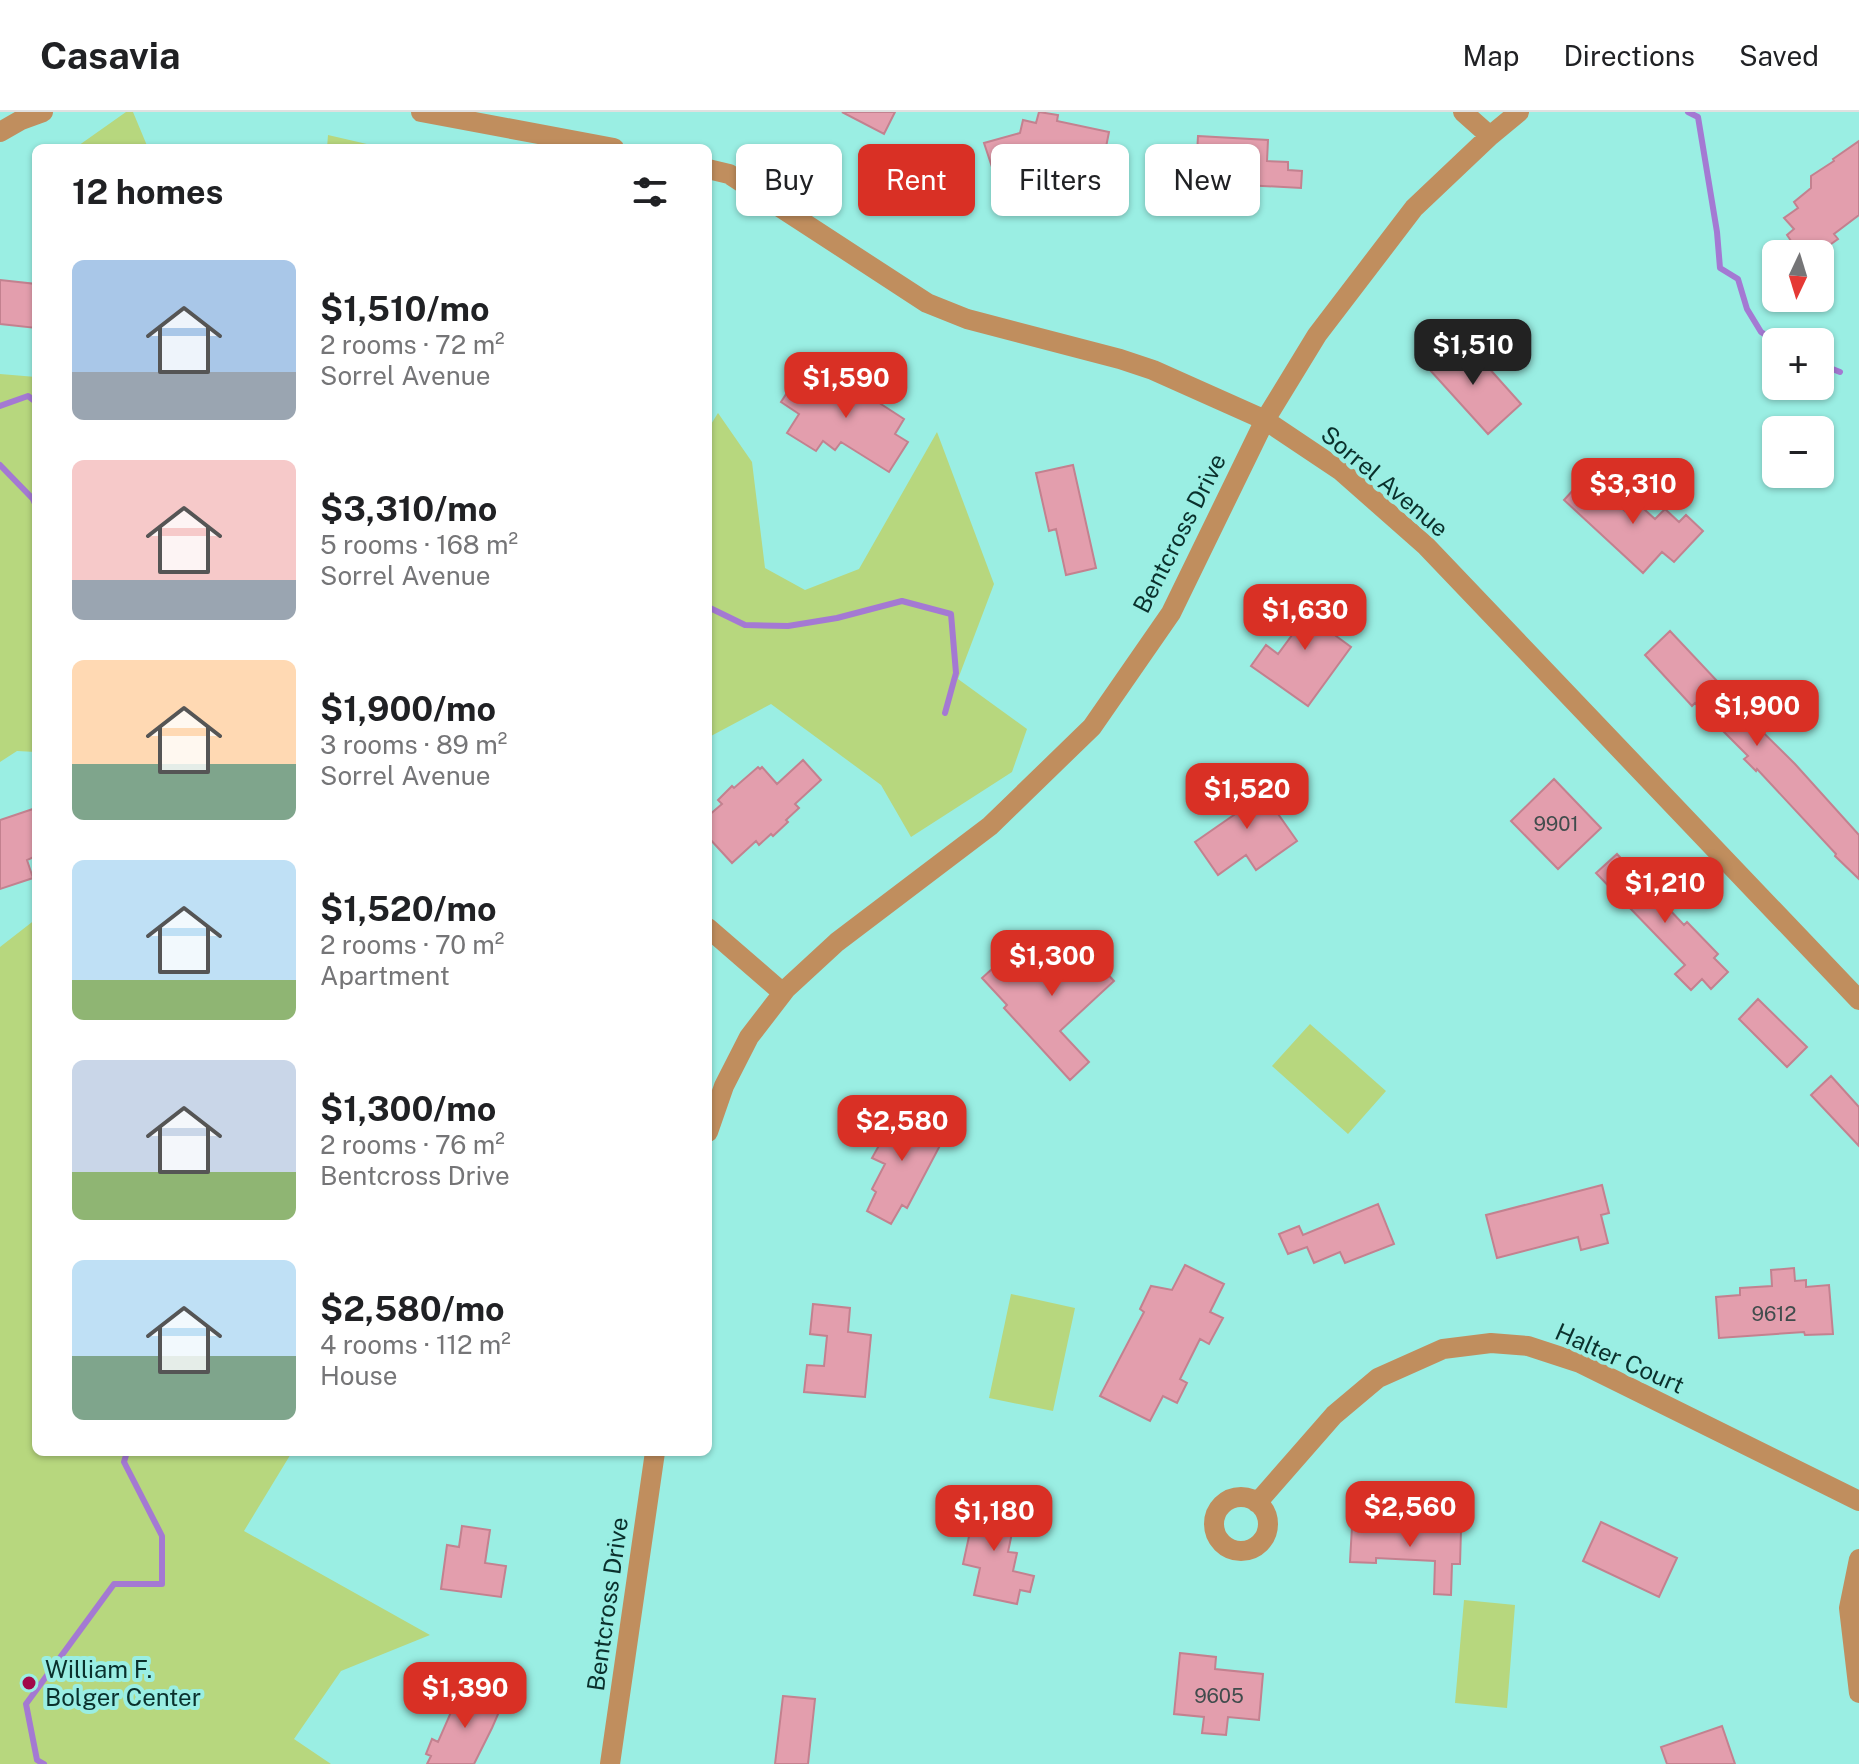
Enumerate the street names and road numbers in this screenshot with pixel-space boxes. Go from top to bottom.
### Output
street label: Sorrel Avenue [1316,420,1454,542]
street label: Bentcross Drive [1127,449,1231,617]
street label: Halter Court [1551,1317,1689,1399]
street label: Bentcross Drive [581,1515,633,1693]

